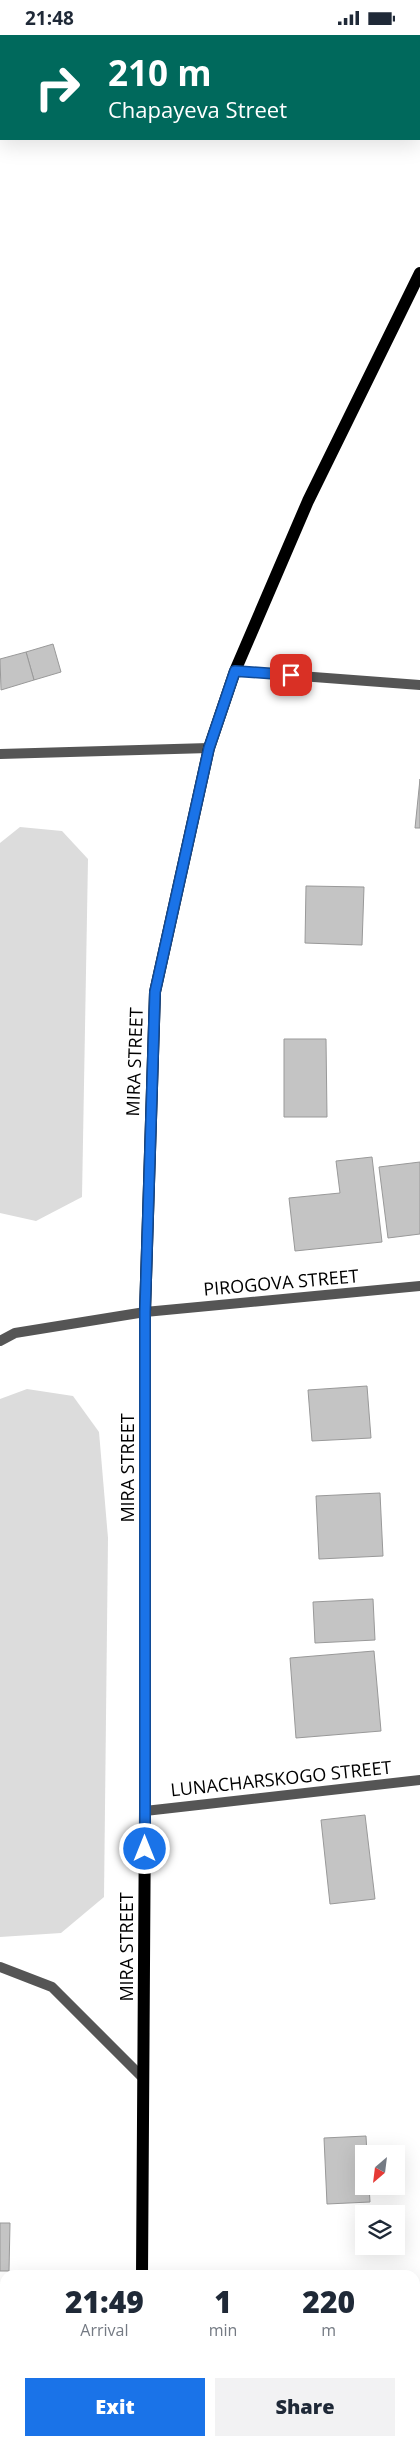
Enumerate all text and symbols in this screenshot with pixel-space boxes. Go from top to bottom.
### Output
text: 21:48 [25,5,74,31]
text: 210 m [108,49,212,96]
icon: right [25,55,90,120]
text: Chapayeva Street [108,94,287,124]
pin [270,654,312,696]
icon: arrive [277,661,305,689]
street label: MIRA STREET [120,1007,148,1117]
street label: PIROGOVA STREET [202,1263,360,1301]
street label: MIRA STREET [115,1413,139,1523]
street label: LUNACHARSKOGO STREET [169,1754,393,1802]
position arrow [118,1822,170,1874]
street label: MIRA STREET [114,1892,138,2002]
north arrow [355,2145,405,2195]
map controls [355,2145,405,2255]
button: layers [355,2205,405,2255]
text: 21:49 [65,2281,144,2322]
text: 1 [214,2281,232,2322]
text: 220 [302,2281,355,2322]
text: Arrival [80,2319,128,2341]
text: min [209,2319,237,2341]
text: m [321,2319,336,2341]
button: Exit [25,2378,205,2436]
button: Share [215,2378,395,2436]

